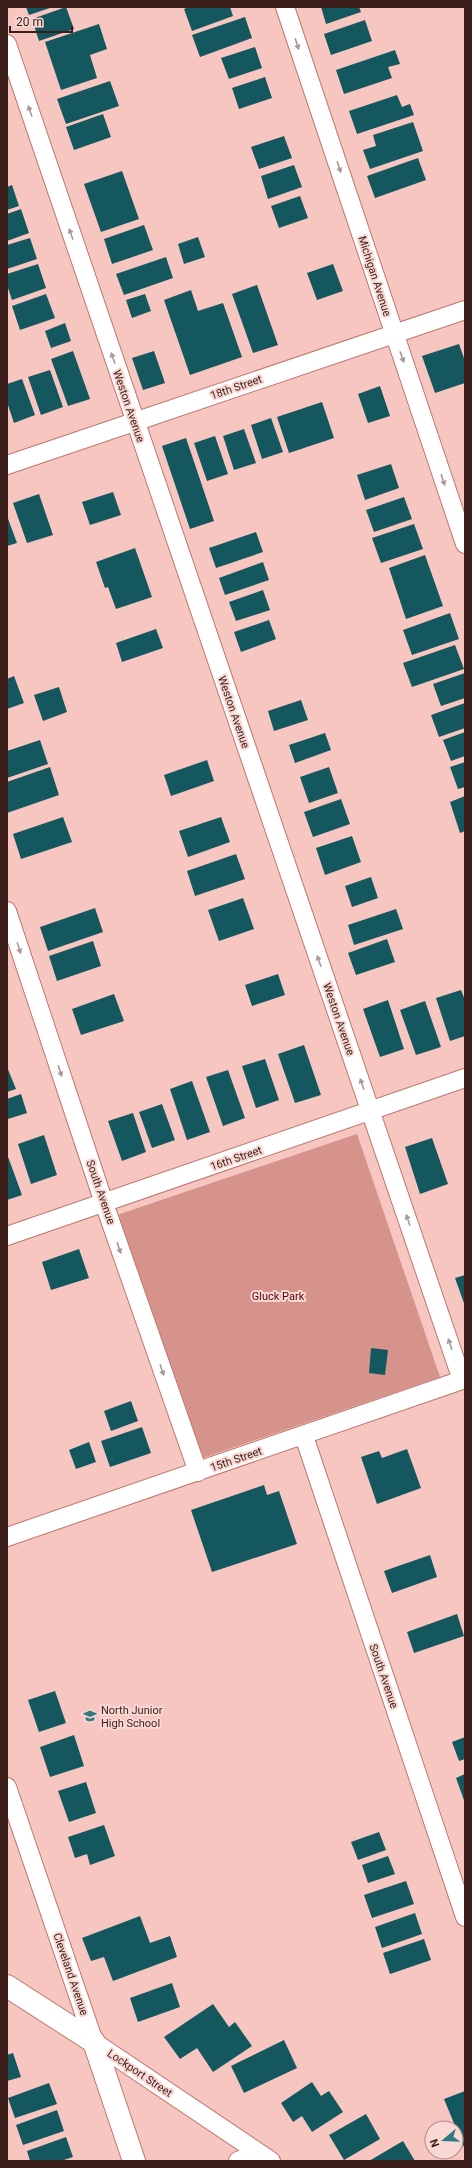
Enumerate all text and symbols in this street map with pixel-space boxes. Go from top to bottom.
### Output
scale bar [10,8,72,34]
text: 20 m [16,15,43,29]
one-way arrow [295,38,301,50]
one-way arrow [27,105,33,117]
one-way arrow [336,162,342,174]
one-way arrow [68,228,74,240]
street label: Michigan Avenue [355,234,394,318]
one-way arrow [110,351,116,363]
one-way arrow [399,351,405,363]
street label: Weston Avenue [110,368,147,444]
street label: 18th Street [209,372,264,402]
one-way arrow [441,475,447,487]
street label: Weston Avenue [215,674,252,750]
one-way arrow [16,942,22,954]
one-way arrow [316,955,322,967]
street label: Weston Avenue [320,981,357,1057]
one-way arrow [57,1066,63,1078]
one-way arrow [358,1078,364,1090]
street label: 16th Street [209,1143,264,1173]
street label: South Avenue [83,1158,118,1226]
one-way arrow [405,1214,411,1226]
one-way arrow [117,1242,123,1254]
park label: Gluck Park [252,1290,305,1303]
one-way arrow [446,1337,452,1349]
one-way arrow [160,1365,166,1377]
street label: 15th Street [209,1444,264,1474]
street label: South Avenue [366,1642,401,1710]
place label: North Junior High School [101,1704,163,1730]
school or university icon: North Junior High School [82,1708,98,1724]
street label: Cleveland Avenue [50,1931,91,2017]
street label: Lockport Street [105,2047,175,2100]
north arrow [424,2120,464,2160]
text: N [428,2137,442,2149]

